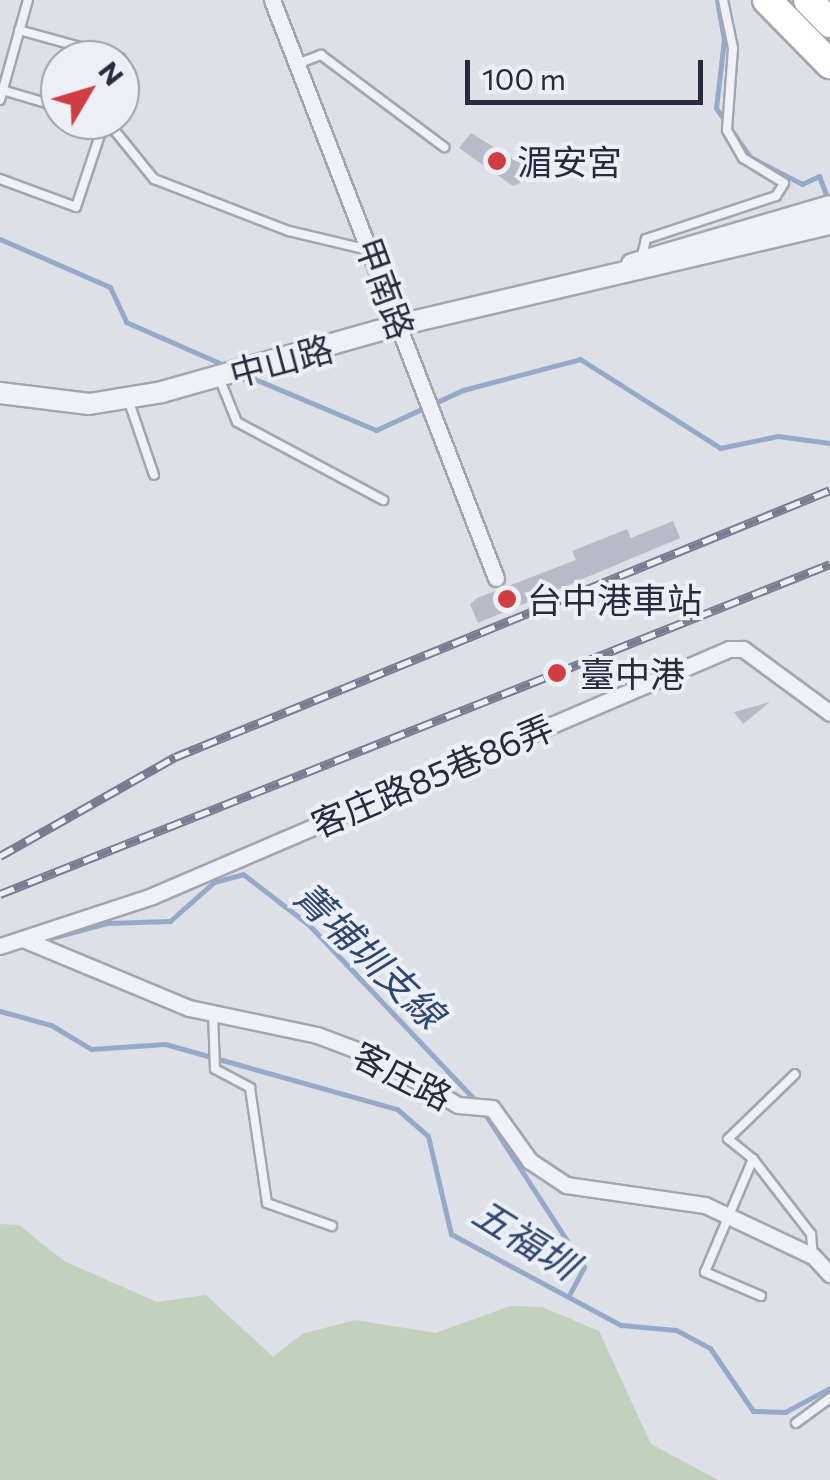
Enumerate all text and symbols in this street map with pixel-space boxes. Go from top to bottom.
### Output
north arrow [40,40,140,140]
scale bar [470,40,708,102]
text: N [92,54,132,92]
text: 100 m [482,59,566,96]
place label: 湄安宮 [517,140,622,182]
marker: 湄安宮 [486,150,508,172]
street label: 甲南路 [348,231,424,345]
street label: 中山路 [225,326,337,394]
place label: 台中港車站 [527,578,702,620]
marker: 台中港車站 [496,588,518,610]
place label: 臺中港 [580,652,685,694]
marker: 臺中港 [544,660,570,686]
street label: 客庄路85巷86弄 [305,705,559,845]
water label: 菁埔圳支線 [286,872,454,1036]
street label: 客庄路 [347,1032,459,1118]
water label: 五福圳 [466,1188,586,1288]

